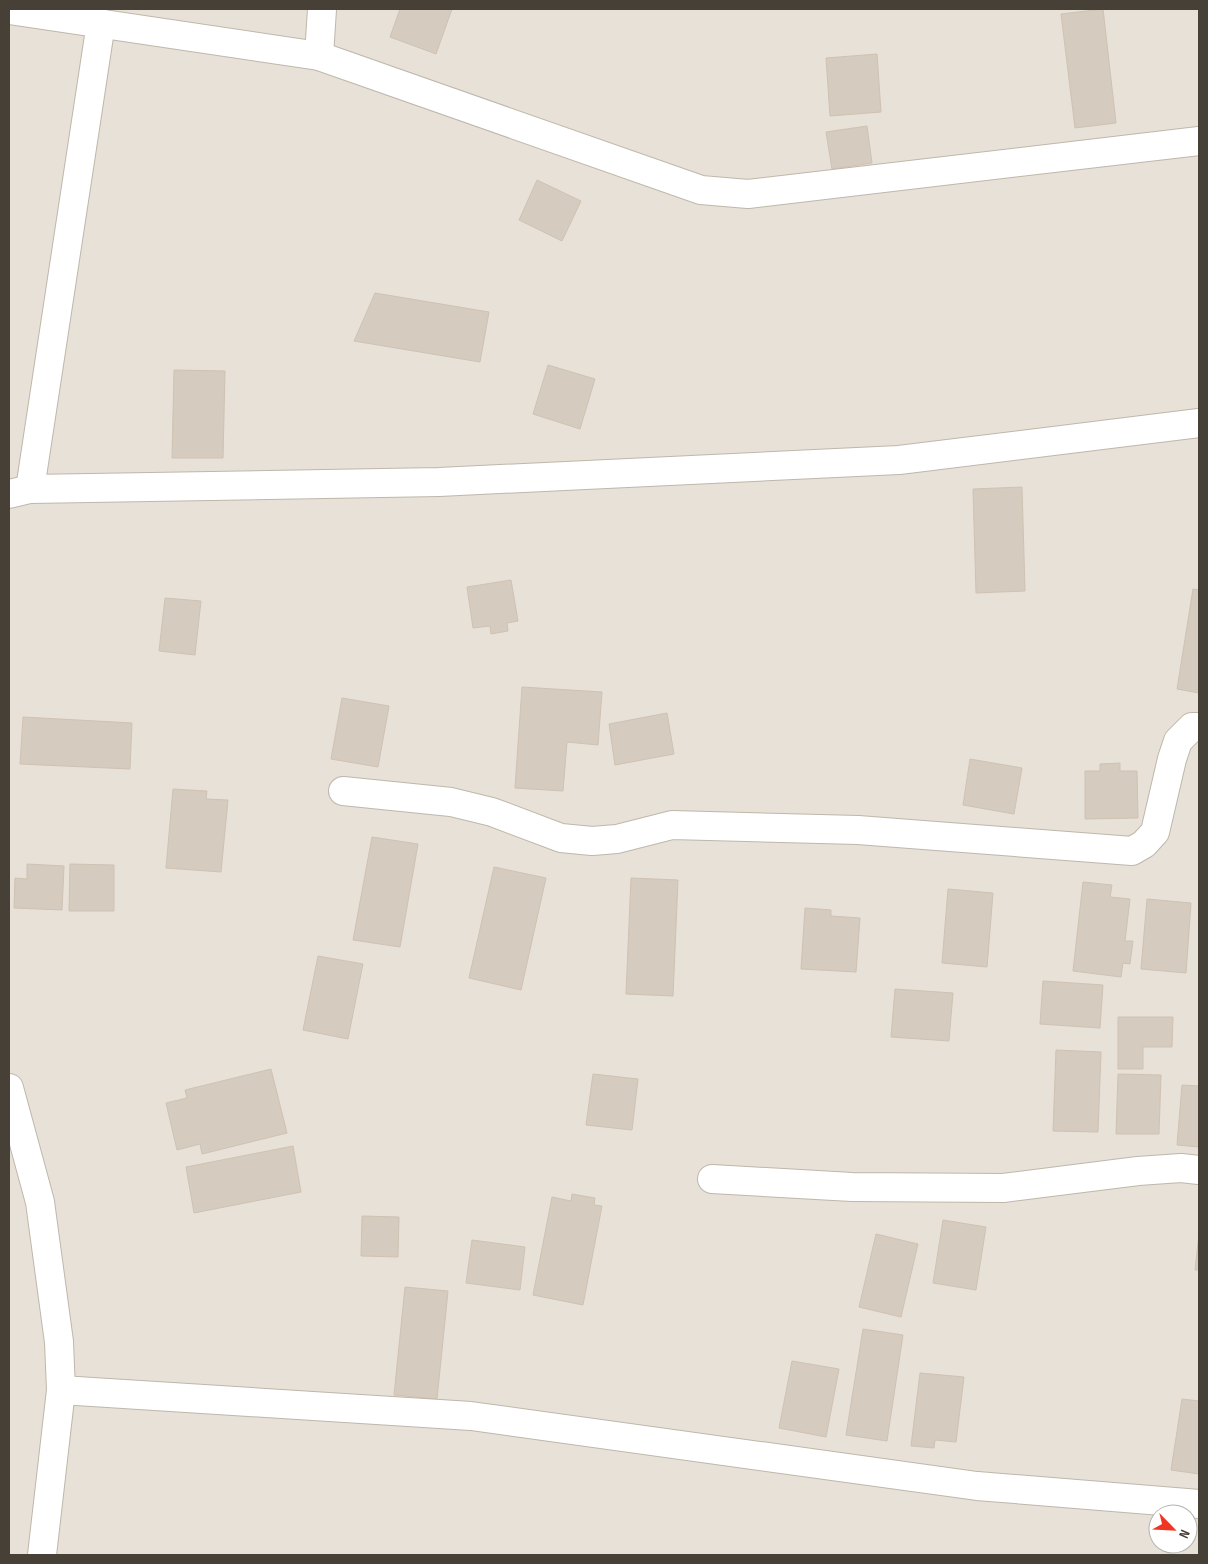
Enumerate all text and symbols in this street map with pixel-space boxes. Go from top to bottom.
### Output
north arrow [1148,1504,1198,1554]
text: N [1175,1527,1194,1541]

